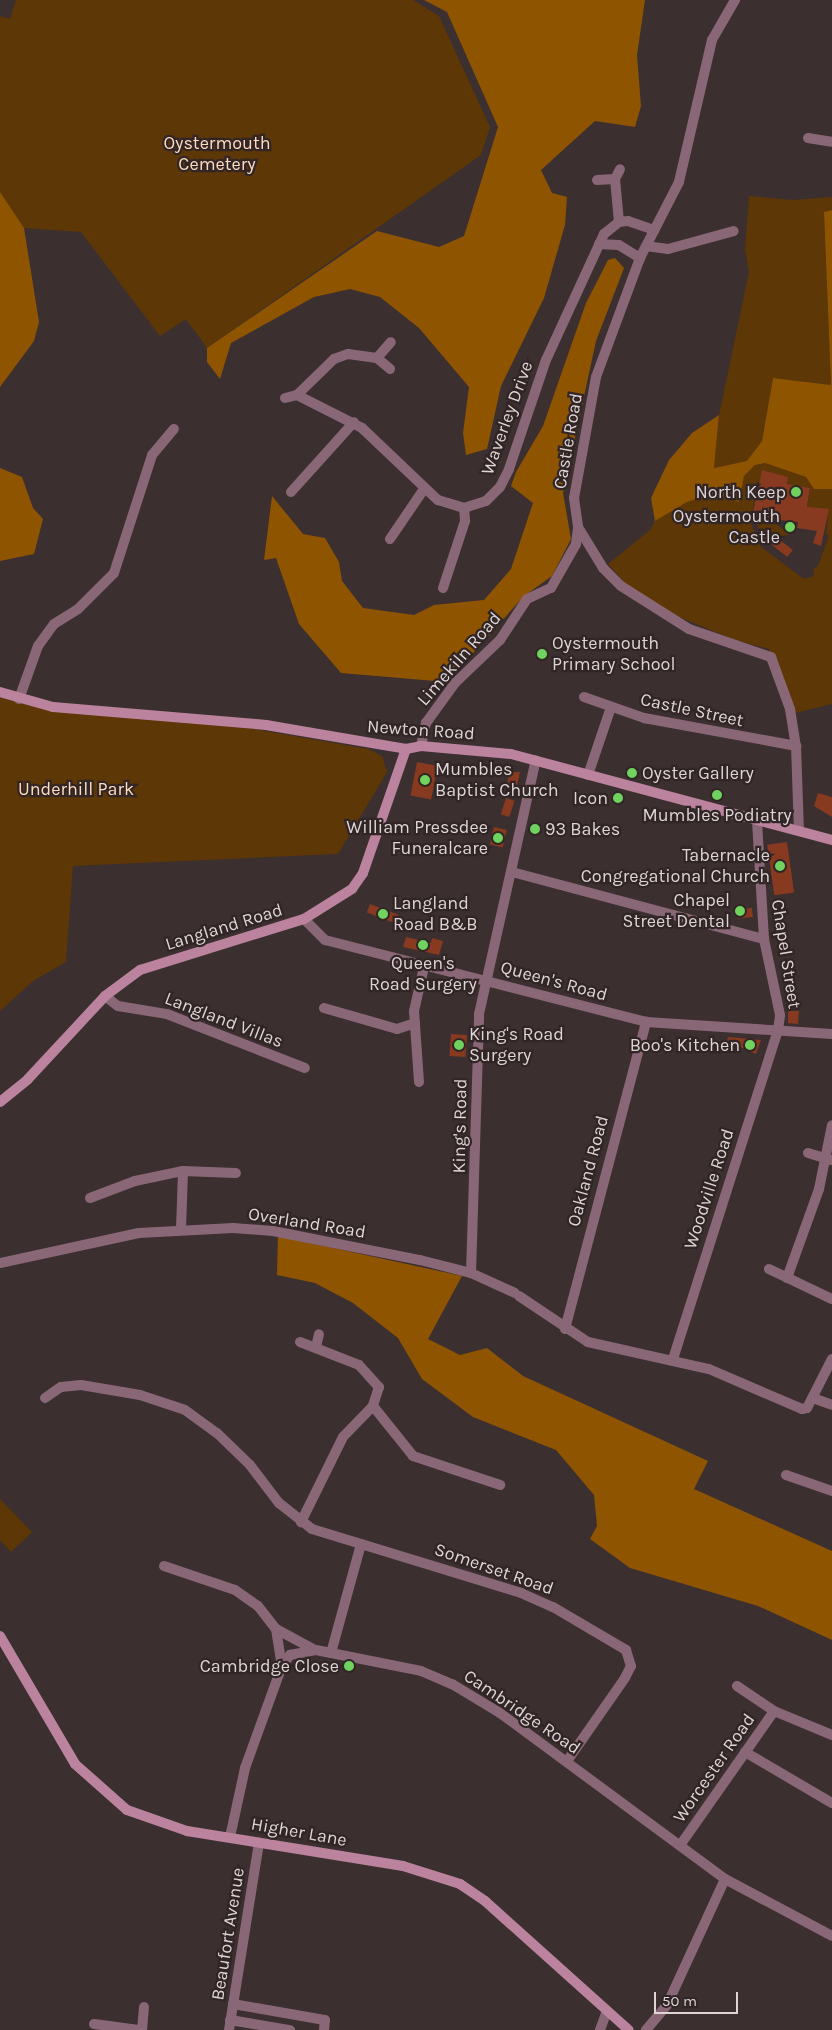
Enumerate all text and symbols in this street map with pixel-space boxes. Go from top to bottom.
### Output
park label: Oystermouth Cemetery [163,133,271,176]
street label: Waverley Drive [476,358,538,478]
street label: Castle Road [549,391,587,491]
place label: North Keep [695,481,786,503]
marker: North Keep [790,486,802,498]
place label: Oystermouth Castle [673,506,780,548]
marker: Oystermouth Castle [784,521,796,533]
street label: Limekiln Road [412,608,506,710]
place label: Oystermouth Primary School [552,633,675,676]
marker: Oystermouth Primary School [536,648,548,660]
street label: Castle Street [638,689,746,731]
street label: Newton Road [366,715,476,745]
place label: Mumbles Baptist Church [435,759,559,802]
place label: Oyster Gallery [642,762,754,784]
marker: Oyster Gallery [626,767,638,779]
marker: Mumbles Baptist Church [419,774,431,786]
park label: Underhill Park [18,778,134,800]
place label: Icon [573,787,608,809]
marker: Mumbles Podiatry [710,788,724,802]
marker: Icon [612,792,624,804]
place label: Mumbles Podiatry [642,804,792,826]
place label: William Pressdee Funeralcare [346,817,488,860]
place label: 93 Bakes [545,818,620,840]
marker: 93 Bakes [529,823,541,835]
marker: William Pressdee Funeralcare [492,832,504,844]
place label: Tabernacle Congregational Church [581,845,770,888]
marker: Tabernacle Congregational Church [774,860,786,872]
place label: Chapel Street Dental [623,890,730,932]
place label: Langland Road B&B [393,893,478,936]
street label: Chapel Street [767,898,805,1010]
street label: Langland Road [163,899,285,955]
marker: Chapel Street Dental [734,905,746,917]
marker: Langland Road B&B [377,908,389,920]
marker: Queen's Road Surgery [417,939,429,951]
place label: Queen's Road Surgery [369,953,477,996]
street label: Queen's Road [498,956,610,1006]
street label: Langland Villas [162,988,286,1052]
place label: King's Road Surgery [469,1024,564,1066]
place label: Boo's Kitchen [630,1034,740,1056]
marker: King's Road Surgery [453,1039,465,1051]
marker: Boo's Kitchen [744,1039,756,1051]
street label: King's Road [448,1078,472,1174]
street label: Oakland Road [563,1113,613,1229]
street label: Woodville Road [679,1126,739,1252]
street label: Overland Road [247,1203,367,1243]
street label: Somerset Road [432,1539,556,1599]
place label: Cambridge Close [200,1655,339,1677]
marker: Cambridge Close [343,1660,355,1672]
street label: Cambridge Road [460,1665,584,1759]
street label: Worcester Road [668,1709,760,1827]
street label: Higher Lane [249,1813,349,1851]
street label: Beaufort Avenue [207,1866,249,2002]
scale bar [657,1982,741,2014]
text: 50 m [662,1992,697,2010]

